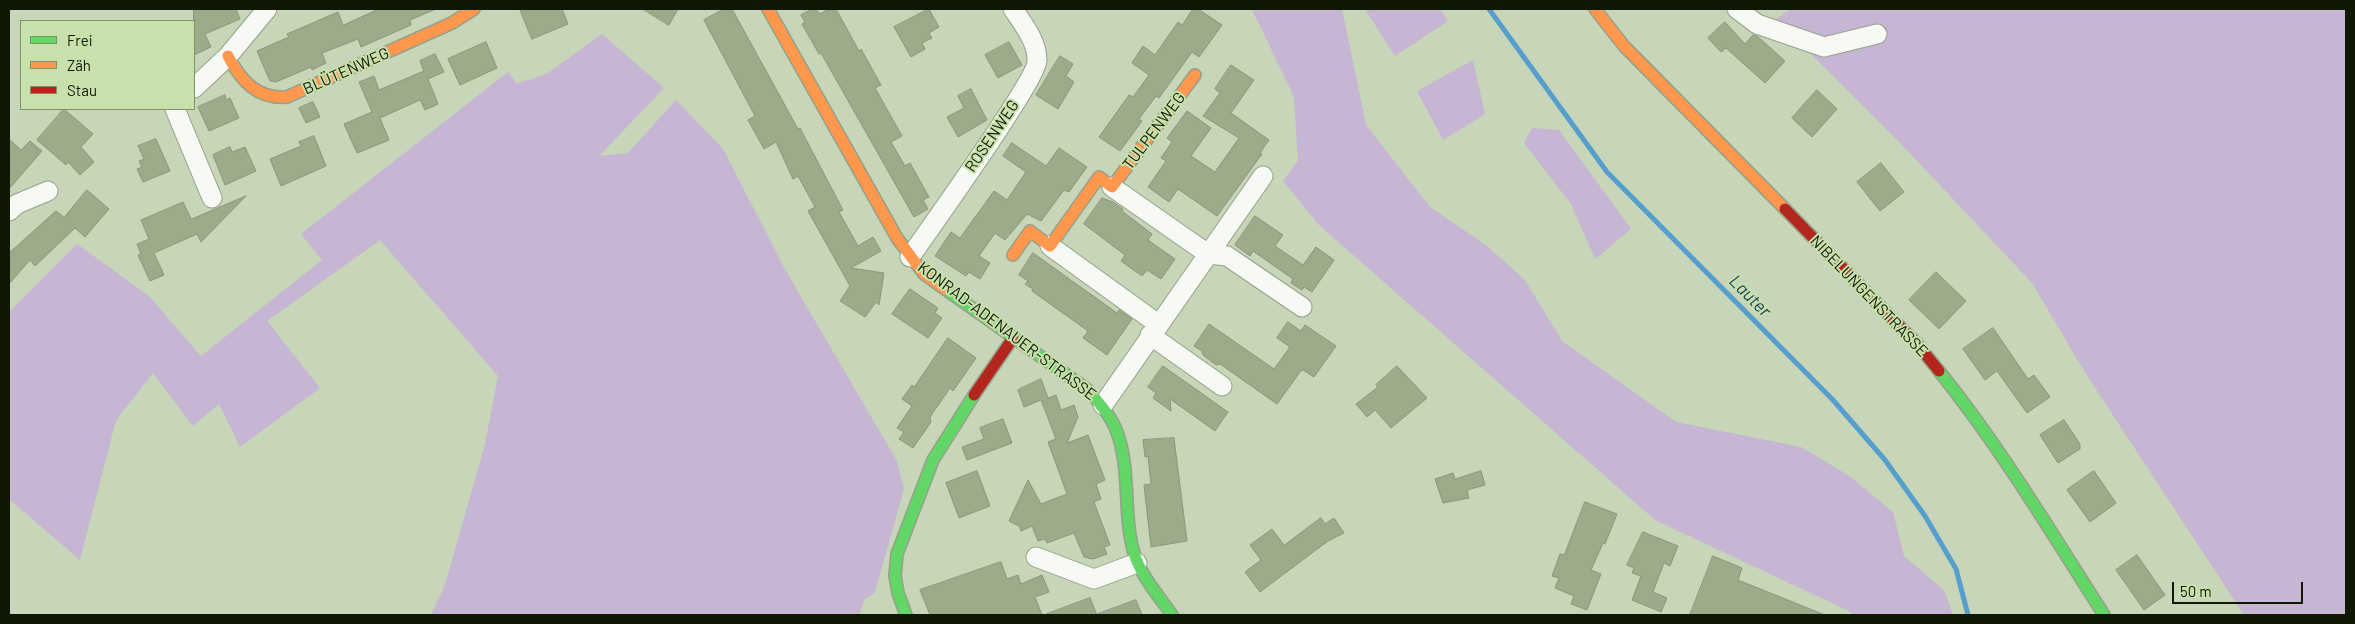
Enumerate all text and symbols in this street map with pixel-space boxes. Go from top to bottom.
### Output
legend [20,20,195,110]
text: Frei [67,31,93,49]
street label: BLÜTENWEG [300,43,392,99]
text: Zäh [67,56,91,74]
text: Stau [67,81,97,99]
street label: TULPENWEG [1119,89,1189,173]
street label: ROSENWEG [961,96,1023,176]
street label: NIBELUNGENSTRASSE [1806,231,1932,361]
street label: KONRAD-ADENAUER-STRASSE [914,258,1100,404]
water label: Lauter [1724,270,1776,322]
scale bar [2175,572,2306,604]
text: 50 m [2180,582,2212,600]

